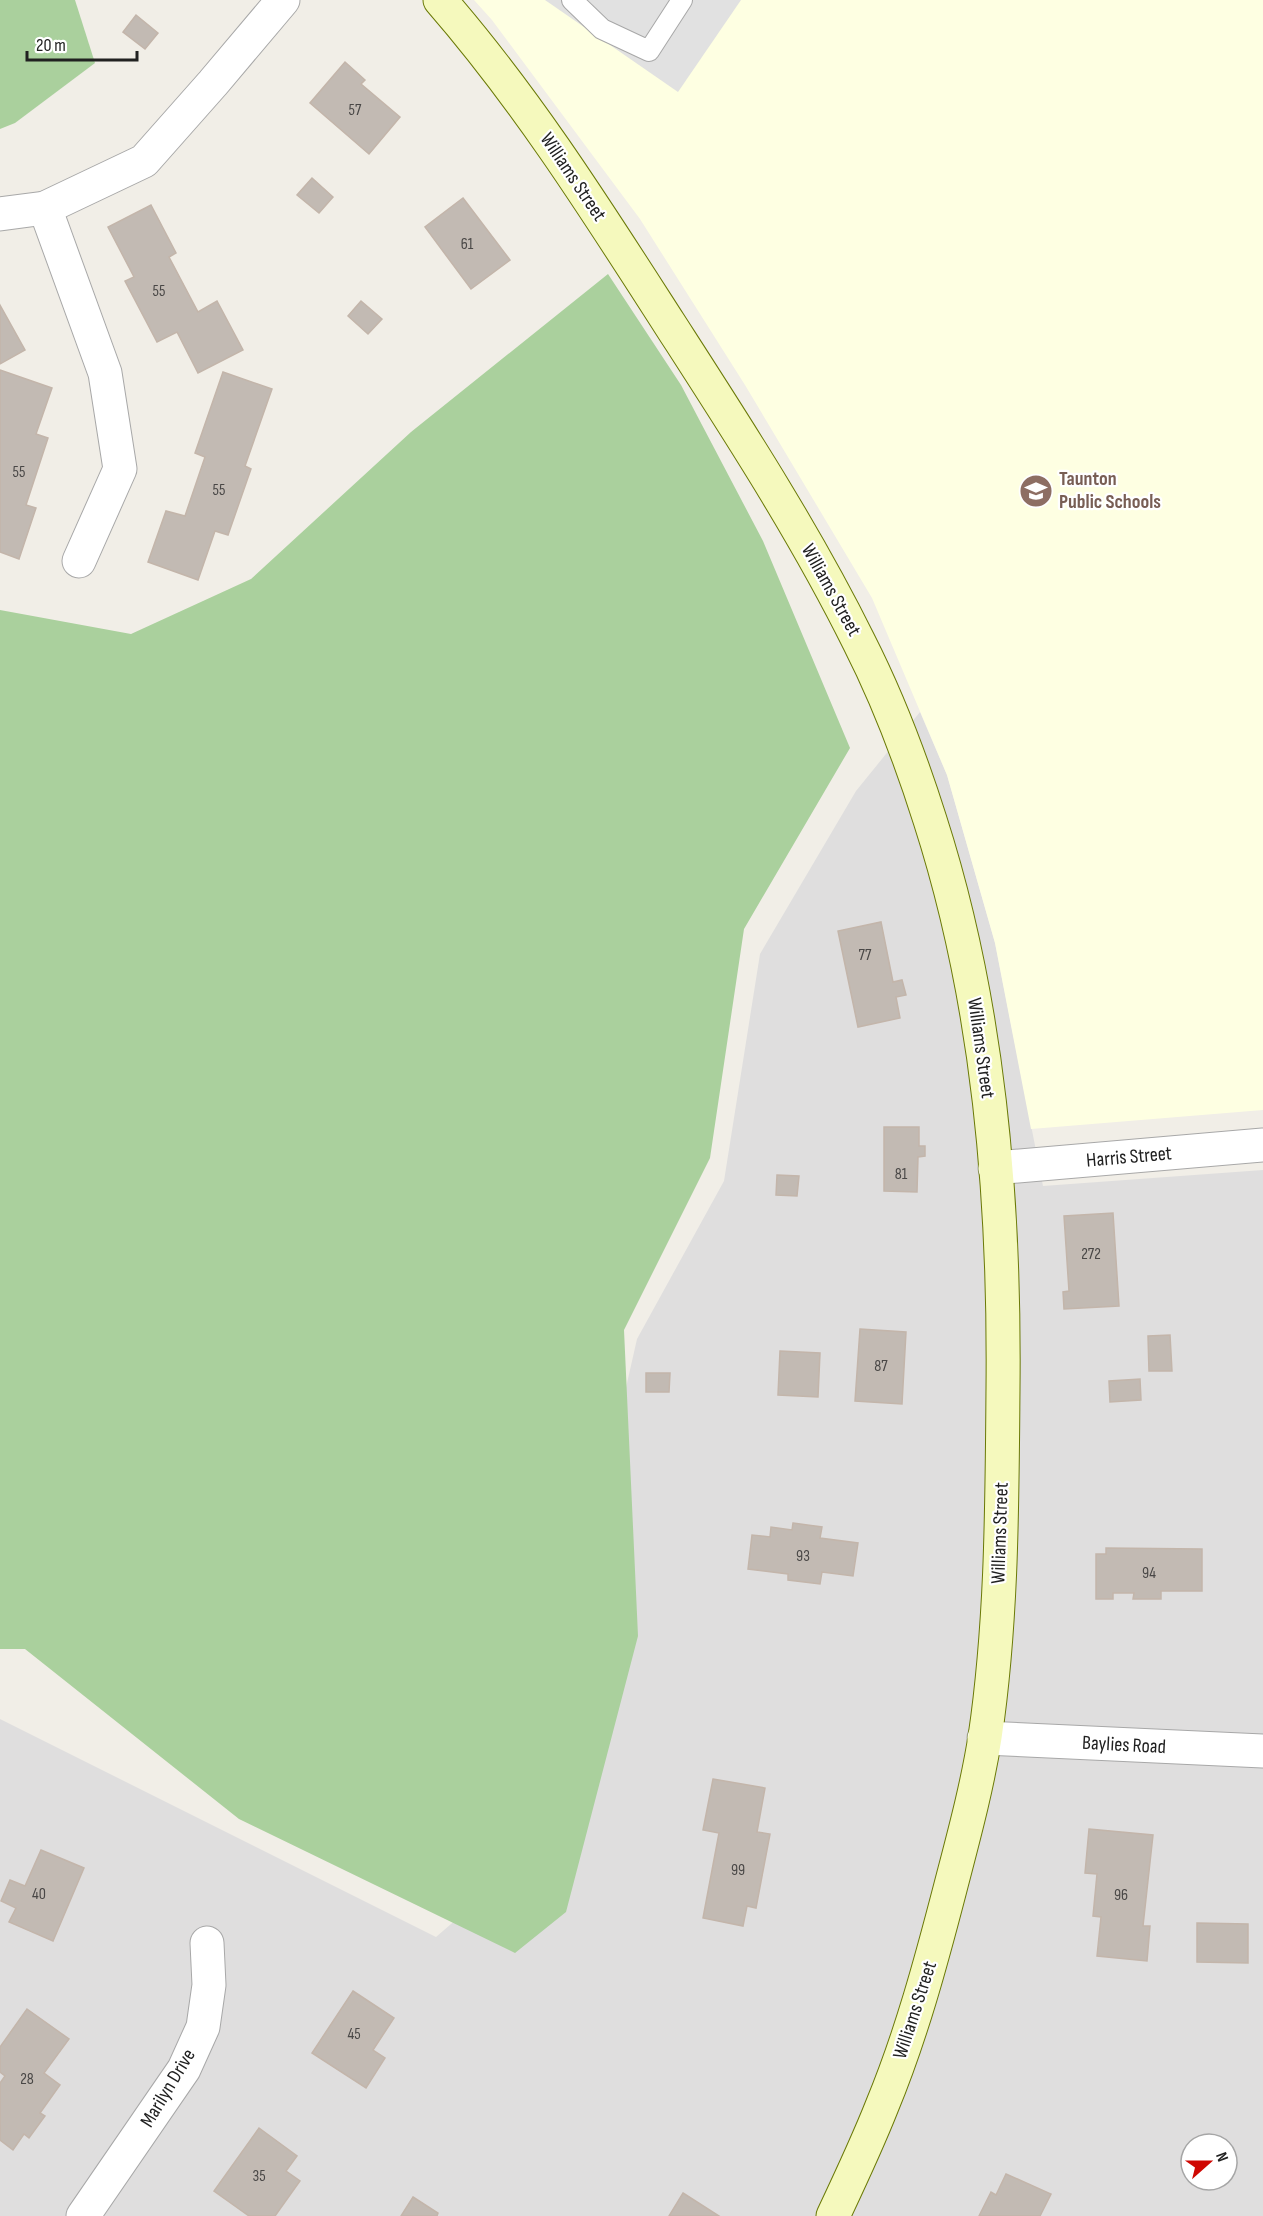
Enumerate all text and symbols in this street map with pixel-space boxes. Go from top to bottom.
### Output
scale bar [27,24,136,62]
text: 20 m [36,35,66,56]
house number: 57 [349,101,362,120]
street label: Williams Street [535,128,611,226]
house number: 61 [461,235,474,254]
house number: 55 [153,282,165,301]
house number: 55 [13,463,25,482]
place label: Taunton Public Schools [1059,467,1161,514]
school or university icon: Taunton Public Schools [1018,473,1054,509]
house number: 55 [213,481,225,500]
street label: Williams Street [796,540,866,640]
house number: 77 [859,946,872,965]
street label: Williams Street [962,996,1000,1100]
street label: Harris Street [1085,1141,1173,1173]
house number: 81 [895,1165,908,1184]
house number: 272 [1081,1245,1101,1264]
house number: 87 [874,1357,888,1376]
street label: Williams Street [986,1482,1014,1584]
house number: 93 [796,1547,810,1566]
house number: 94 [1142,1564,1156,1583]
street label: Baylies Road [1082,1731,1166,1759]
house number: 99 [731,1861,745,1880]
house number: 40 [32,1885,46,1904]
house number: 96 [1114,1886,1128,1905]
street label: Williams Street [888,1958,942,2062]
house number: 45 [347,2025,361,2044]
street label: Marilyn Drive [135,2044,201,2132]
house number: 28 [20,2070,34,2089]
north arrow [1179,2132,1239,2192]
text: N [1211,2150,1232,2165]
house number: 35 [252,2167,266,2186]

